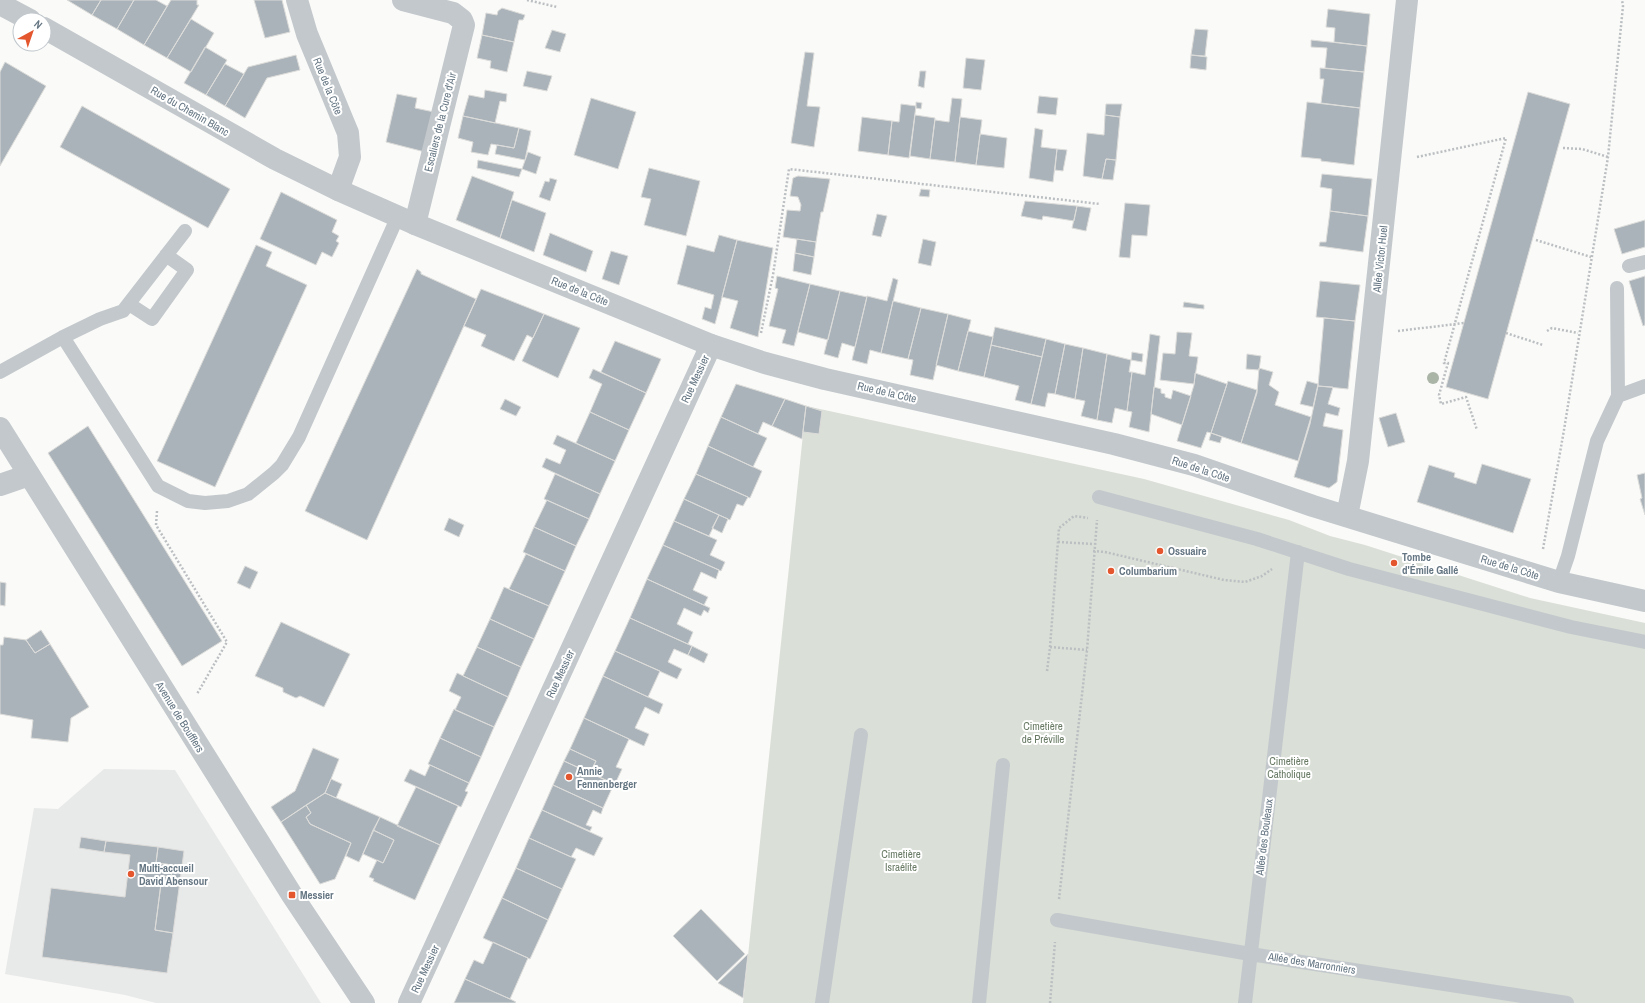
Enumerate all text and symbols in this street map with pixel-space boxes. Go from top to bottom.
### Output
north arrow [12,12,52,52]
text: N [31,17,45,32]
street label: Rue de la Côte [310,55,346,117]
street label: Escaliers de la Cure d'Air [421,71,459,173]
street label: Rue du Chemin Blanc [148,83,232,139]
street label: Allée Victor Huel [1369,225,1390,294]
street label: Rue de la Côte [549,273,611,309]
street label: Rue Messier [678,353,712,405]
street label: Rue de la Côte [856,378,918,406]
street label: Rue de la Côte [1170,453,1232,485]
place label: Ossuaire [1168,544,1207,558]
marker: Ossuaire [1155,546,1165,556]
place label: Tombe d'Émile Gallé [1402,550,1458,577]
street label: Rue de la Côte [1479,552,1541,582]
marker: Tombe d'Émile Gallé [1389,558,1399,568]
place label: Columbarium [1119,564,1177,578]
marker: Columbarium [1106,566,1116,576]
street label: Rue Messier [543,648,577,700]
street label: Avenue de Boufflers [152,678,208,755]
park label: Cimetière de Préville [1022,719,1064,746]
park label: Cimetière Catholique [1267,754,1311,781]
place label: Annie Fennenberger [577,764,637,791]
marker: Annie Fennenberger [564,772,574,782]
street label: Allée des Bouleaux [1252,797,1276,877]
park label: Cimetière Israélite [881,847,921,874]
place label: Multi-accueil David Abensour [139,861,208,888]
marker: Multi-accueil David Abensour [126,869,136,879]
place label: Messier [300,888,334,902]
marker: Messier [287,890,297,900]
street label: Rue Messier [408,943,442,995]
street label: Allée des Marronniers [1266,949,1357,977]

